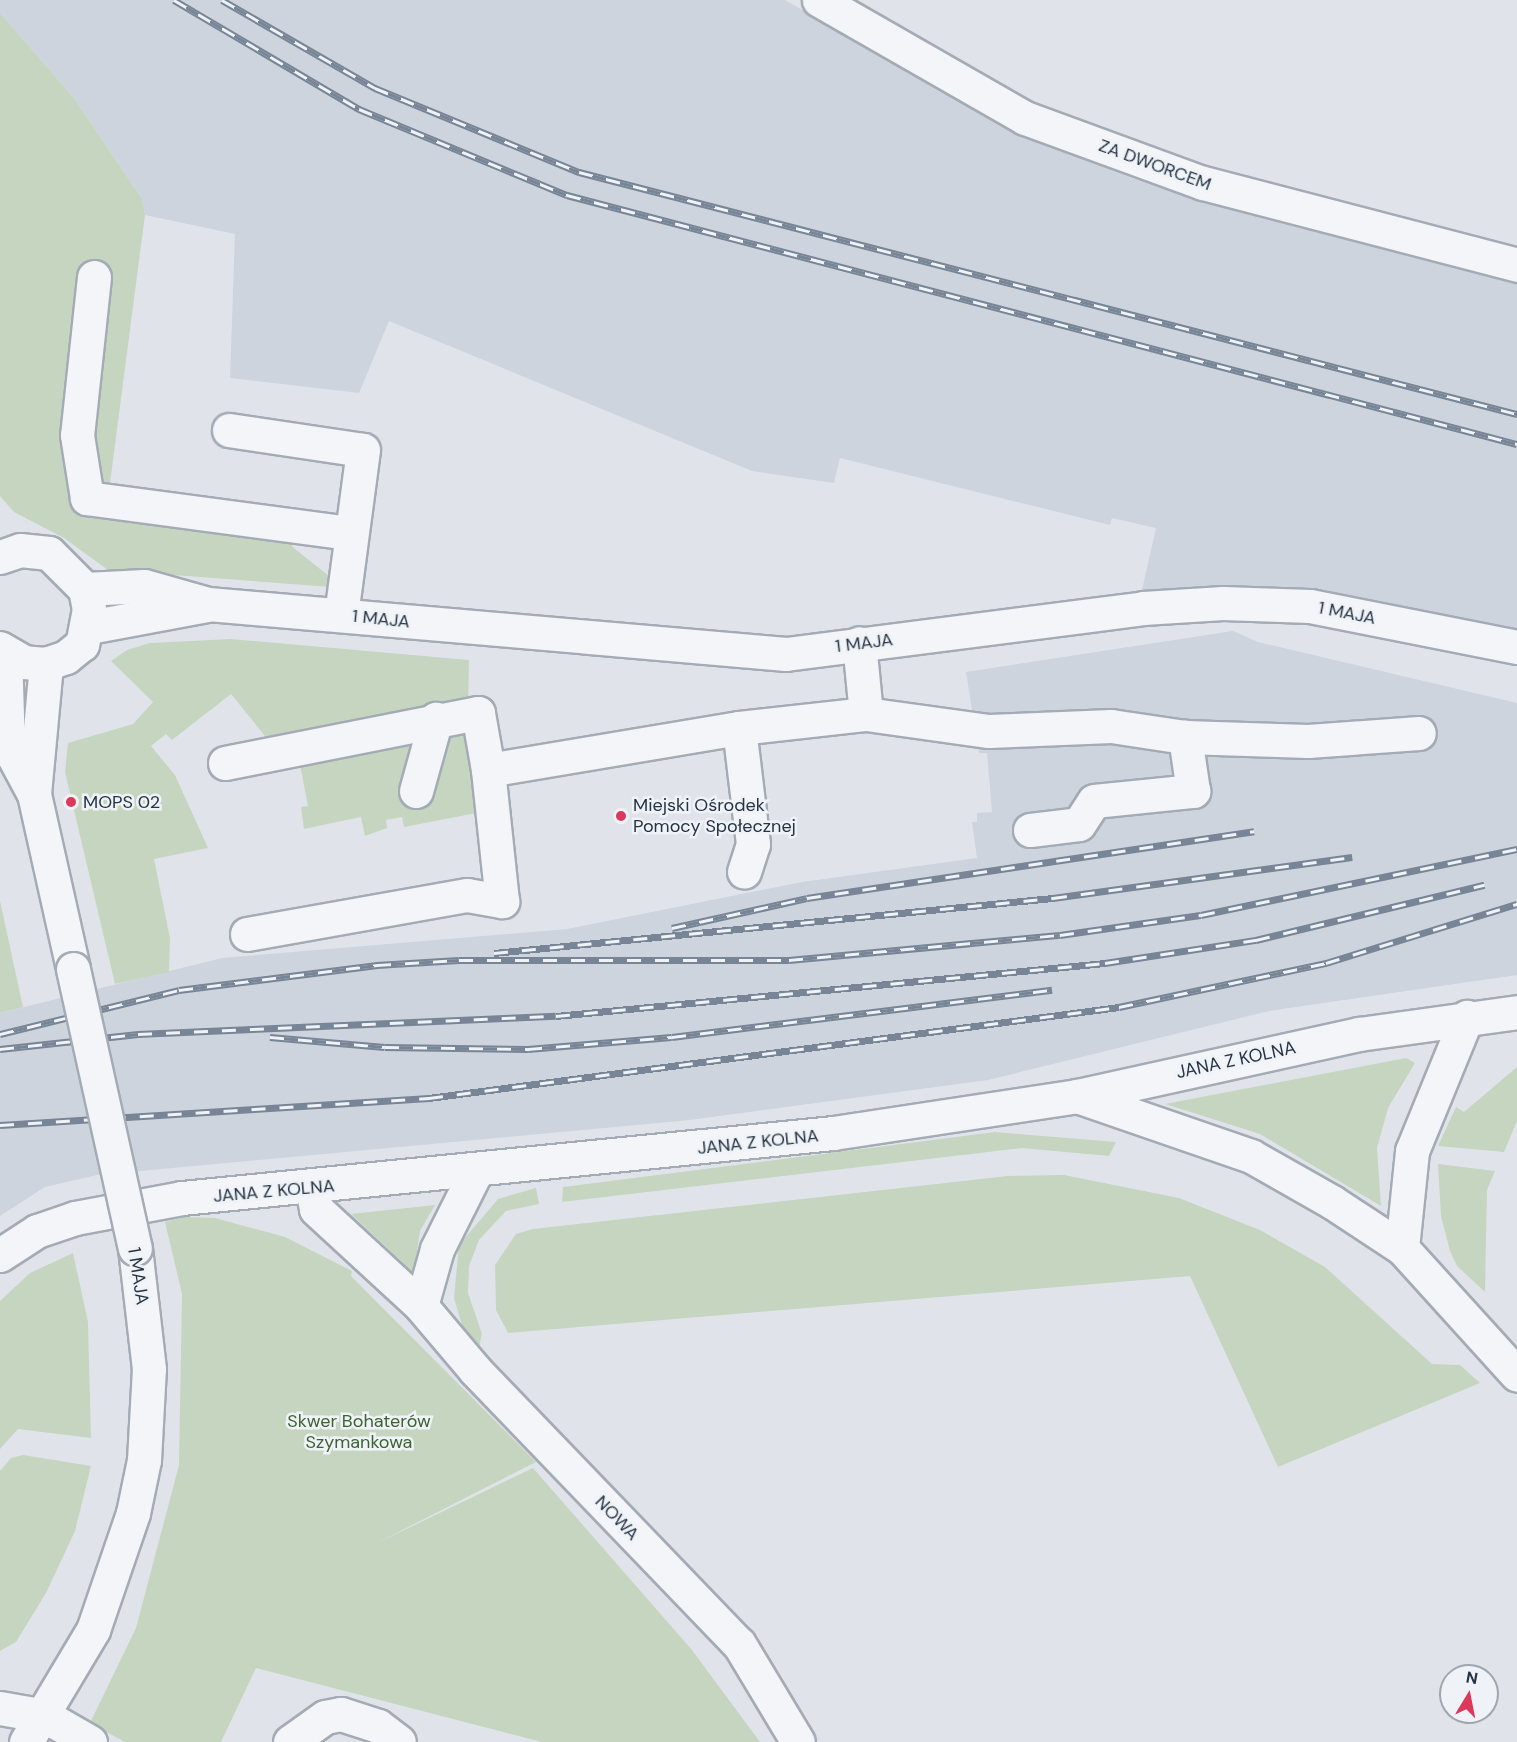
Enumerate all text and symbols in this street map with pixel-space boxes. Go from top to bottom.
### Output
street label: ZA DWORCEM [1096,135,1214,195]
street label: 1 MAJA [1317,597,1377,629]
street label: 1 MAJA [351,605,411,633]
street label: 1 MAJA [834,629,894,657]
place label: MOPS 02 [83,791,160,813]
marker: MOPS 02 [64,795,78,809]
place label: Miejski Ośrodek Pomocy Społecznej [633,795,796,838]
marker: Miejski Ośrodek Pomocy Społecznej [614,809,628,823]
street label: JANA Z KOLNA [1174,1037,1298,1083]
street label: JANA Z KOLNA [696,1125,820,1159]
street label: JANA Z KOLNA [212,1175,336,1207]
street label: 1 MAJA [123,1246,153,1306]
park label: Skwer Bohaterów Szymankowa [287,1411,431,1454]
street label: NOWA [590,1491,644,1545]
north arrow [1439,1664,1499,1724]
text: N [1464,1666,1479,1689]

